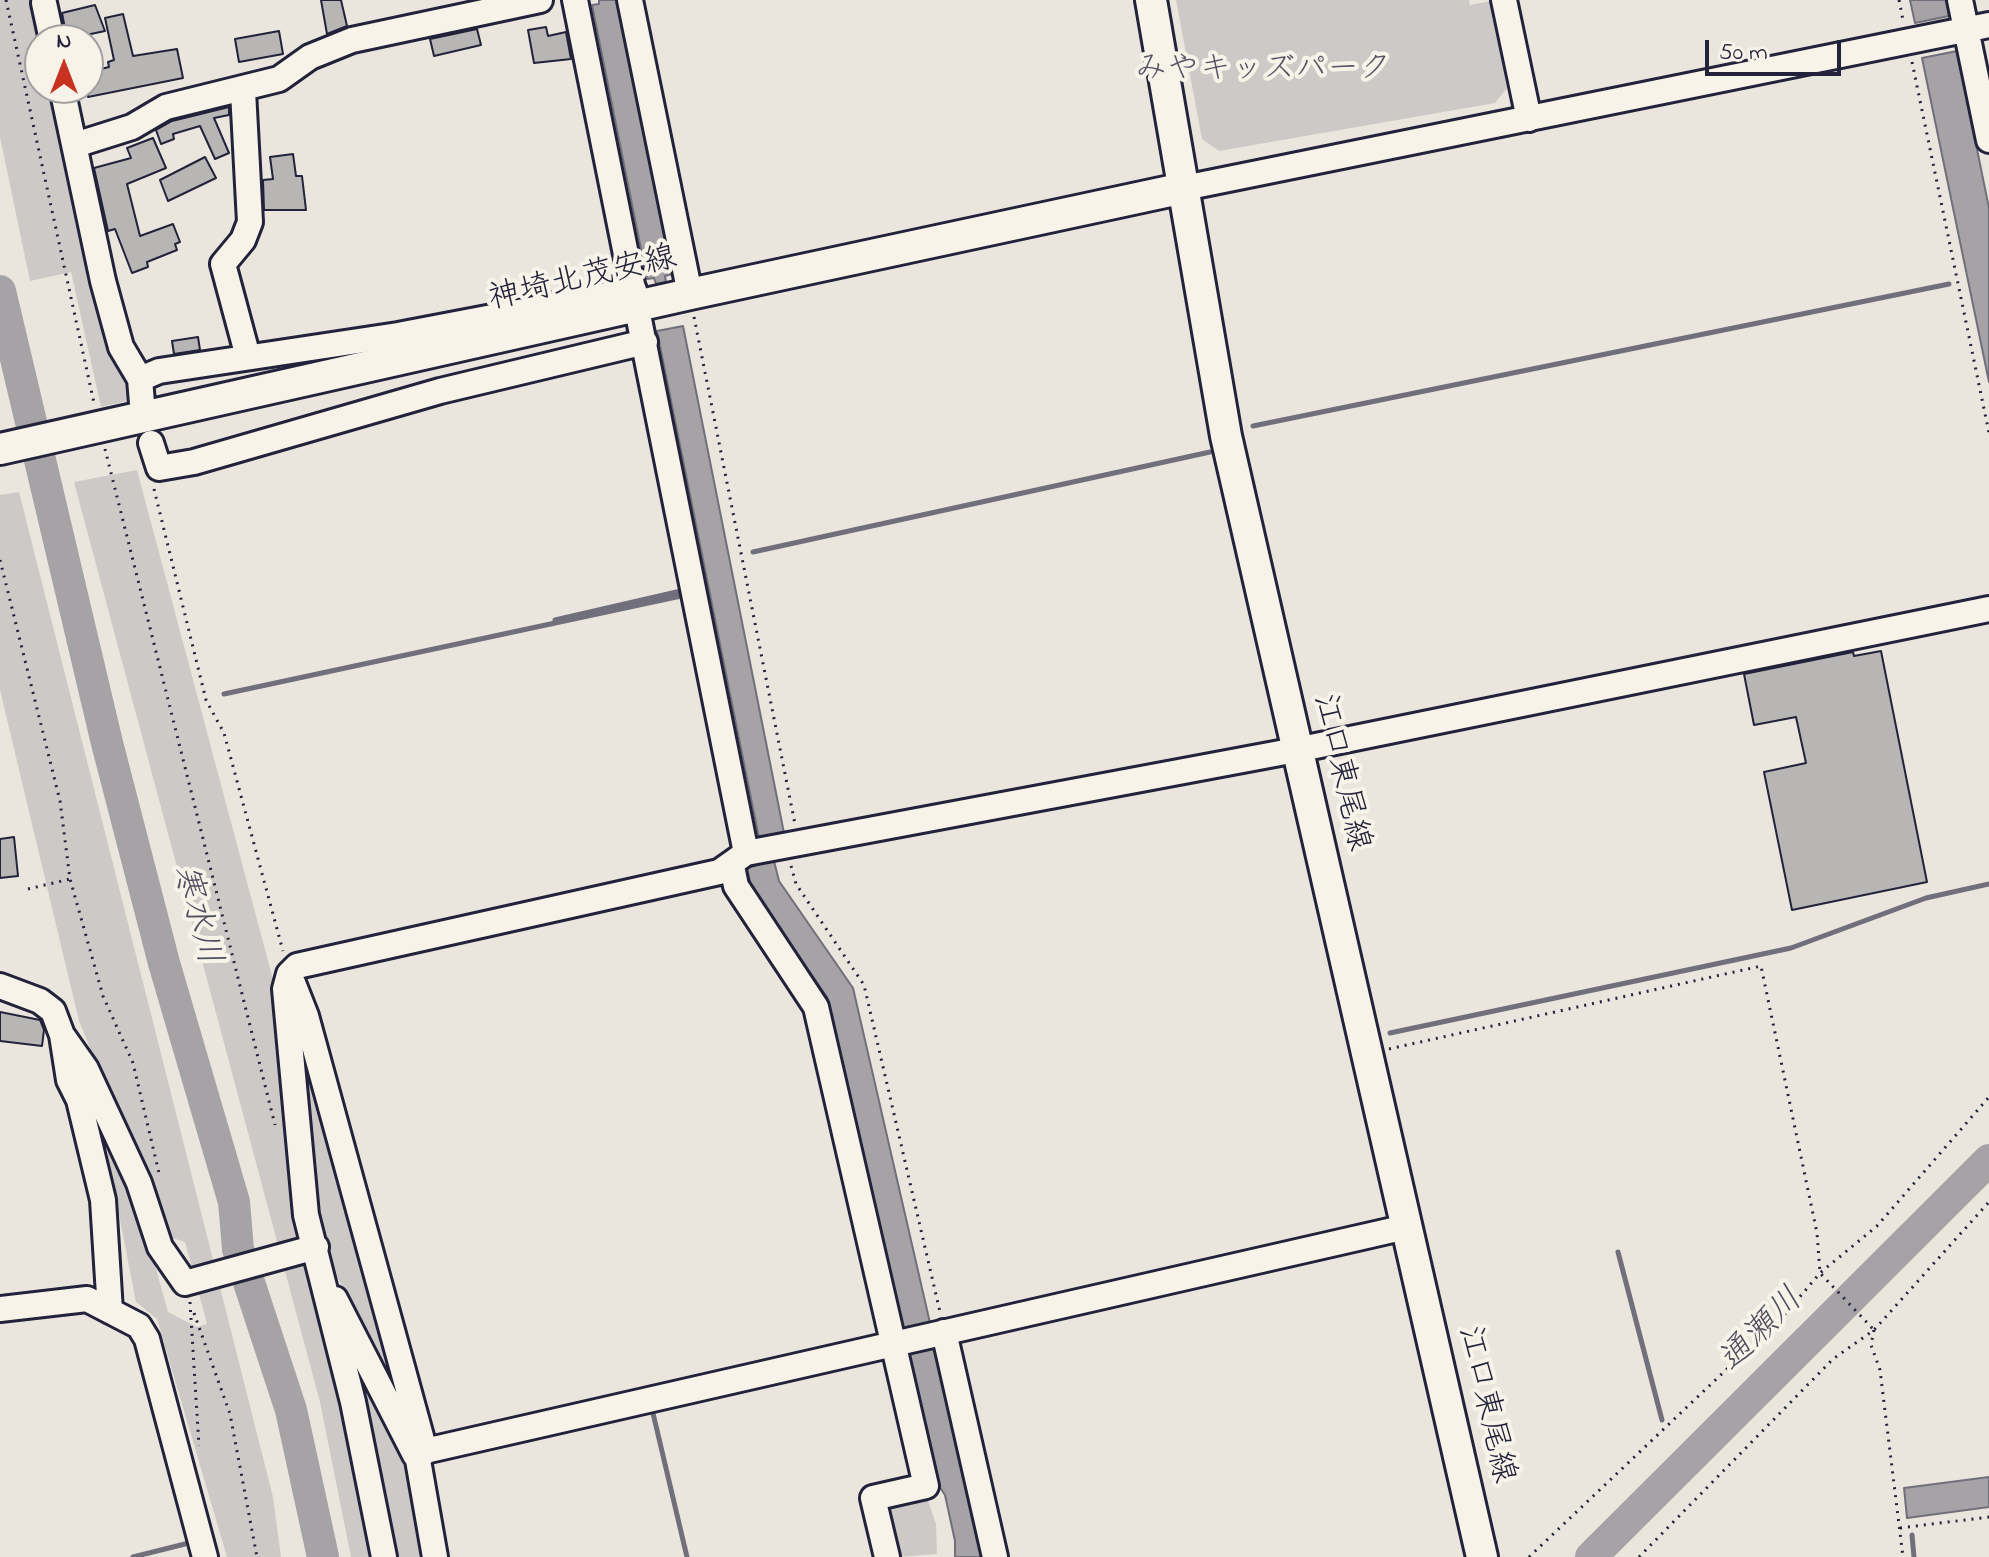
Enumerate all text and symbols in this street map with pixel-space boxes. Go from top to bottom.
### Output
north arrow [24,24,104,104]
scale bar [1709,24,1845,74]
text: N [57,26,71,58]
text: 50 m [1719,36,1768,71]
park label: みやキッズパーク [1135,53,1391,91]
street label: 神埼北茂安線 [485,241,681,321]
street label: 江口東尾線 [1302,691,1376,855]
water label: 寒水川 [161,860,227,970]
water label: 通瀬川 [1713,1282,1813,1382]
street label: 江口東尾線 [1447,1323,1521,1487]

